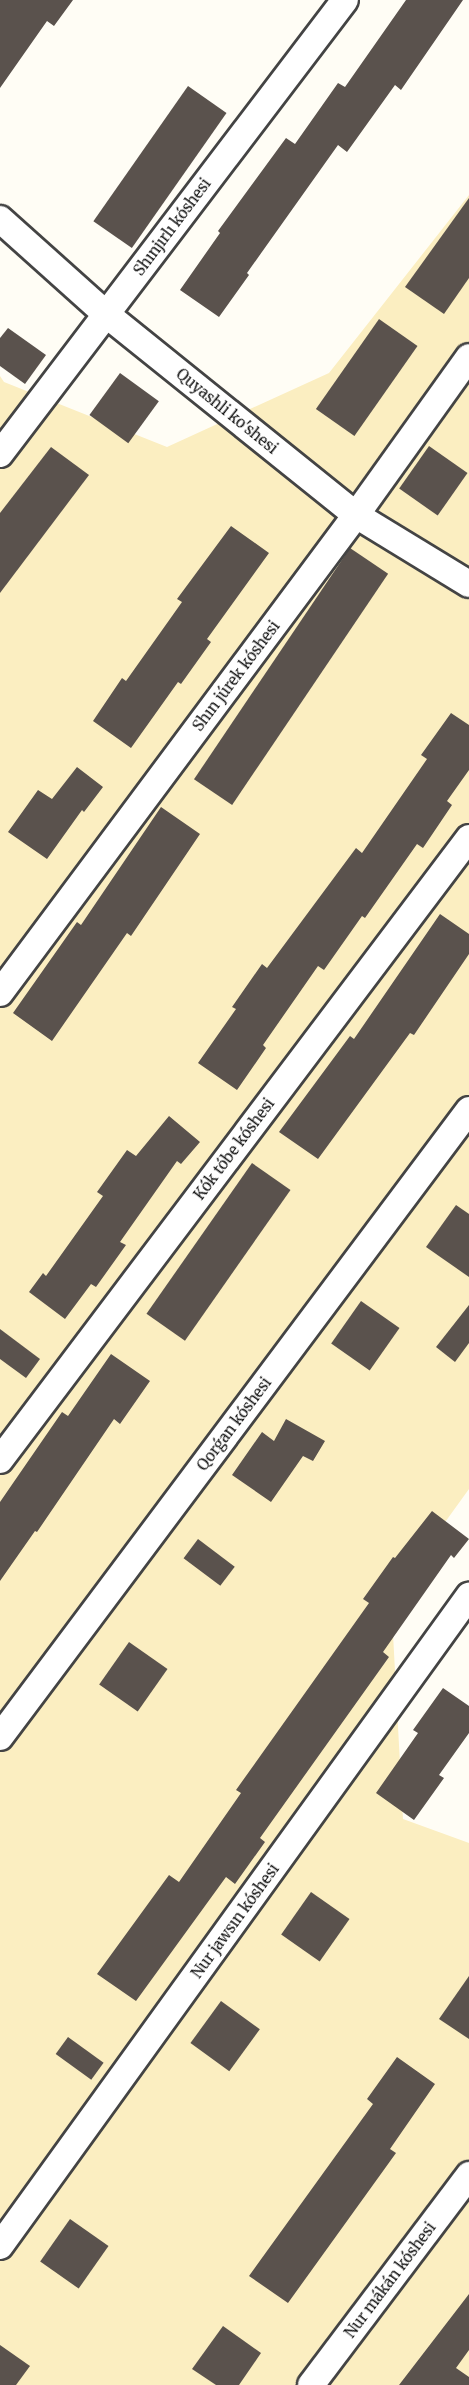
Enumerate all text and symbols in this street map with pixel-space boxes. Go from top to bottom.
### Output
street label: Shınjırlı kóshesi [130,175,214,279]
street label: Quyashli ko'shesi [173,365,281,457]
street label: Shın júrek kóshesi [189,617,283,735]
street label: Kók tóbe kóshesi [190,1095,278,1203]
street label: Qorǵan kóshesi [193,1374,275,1474]
street label: Nur jawsın kóshesi [188,1860,282,1982]
street label: Nur mákán kóshesi [341,2219,439,2341]

